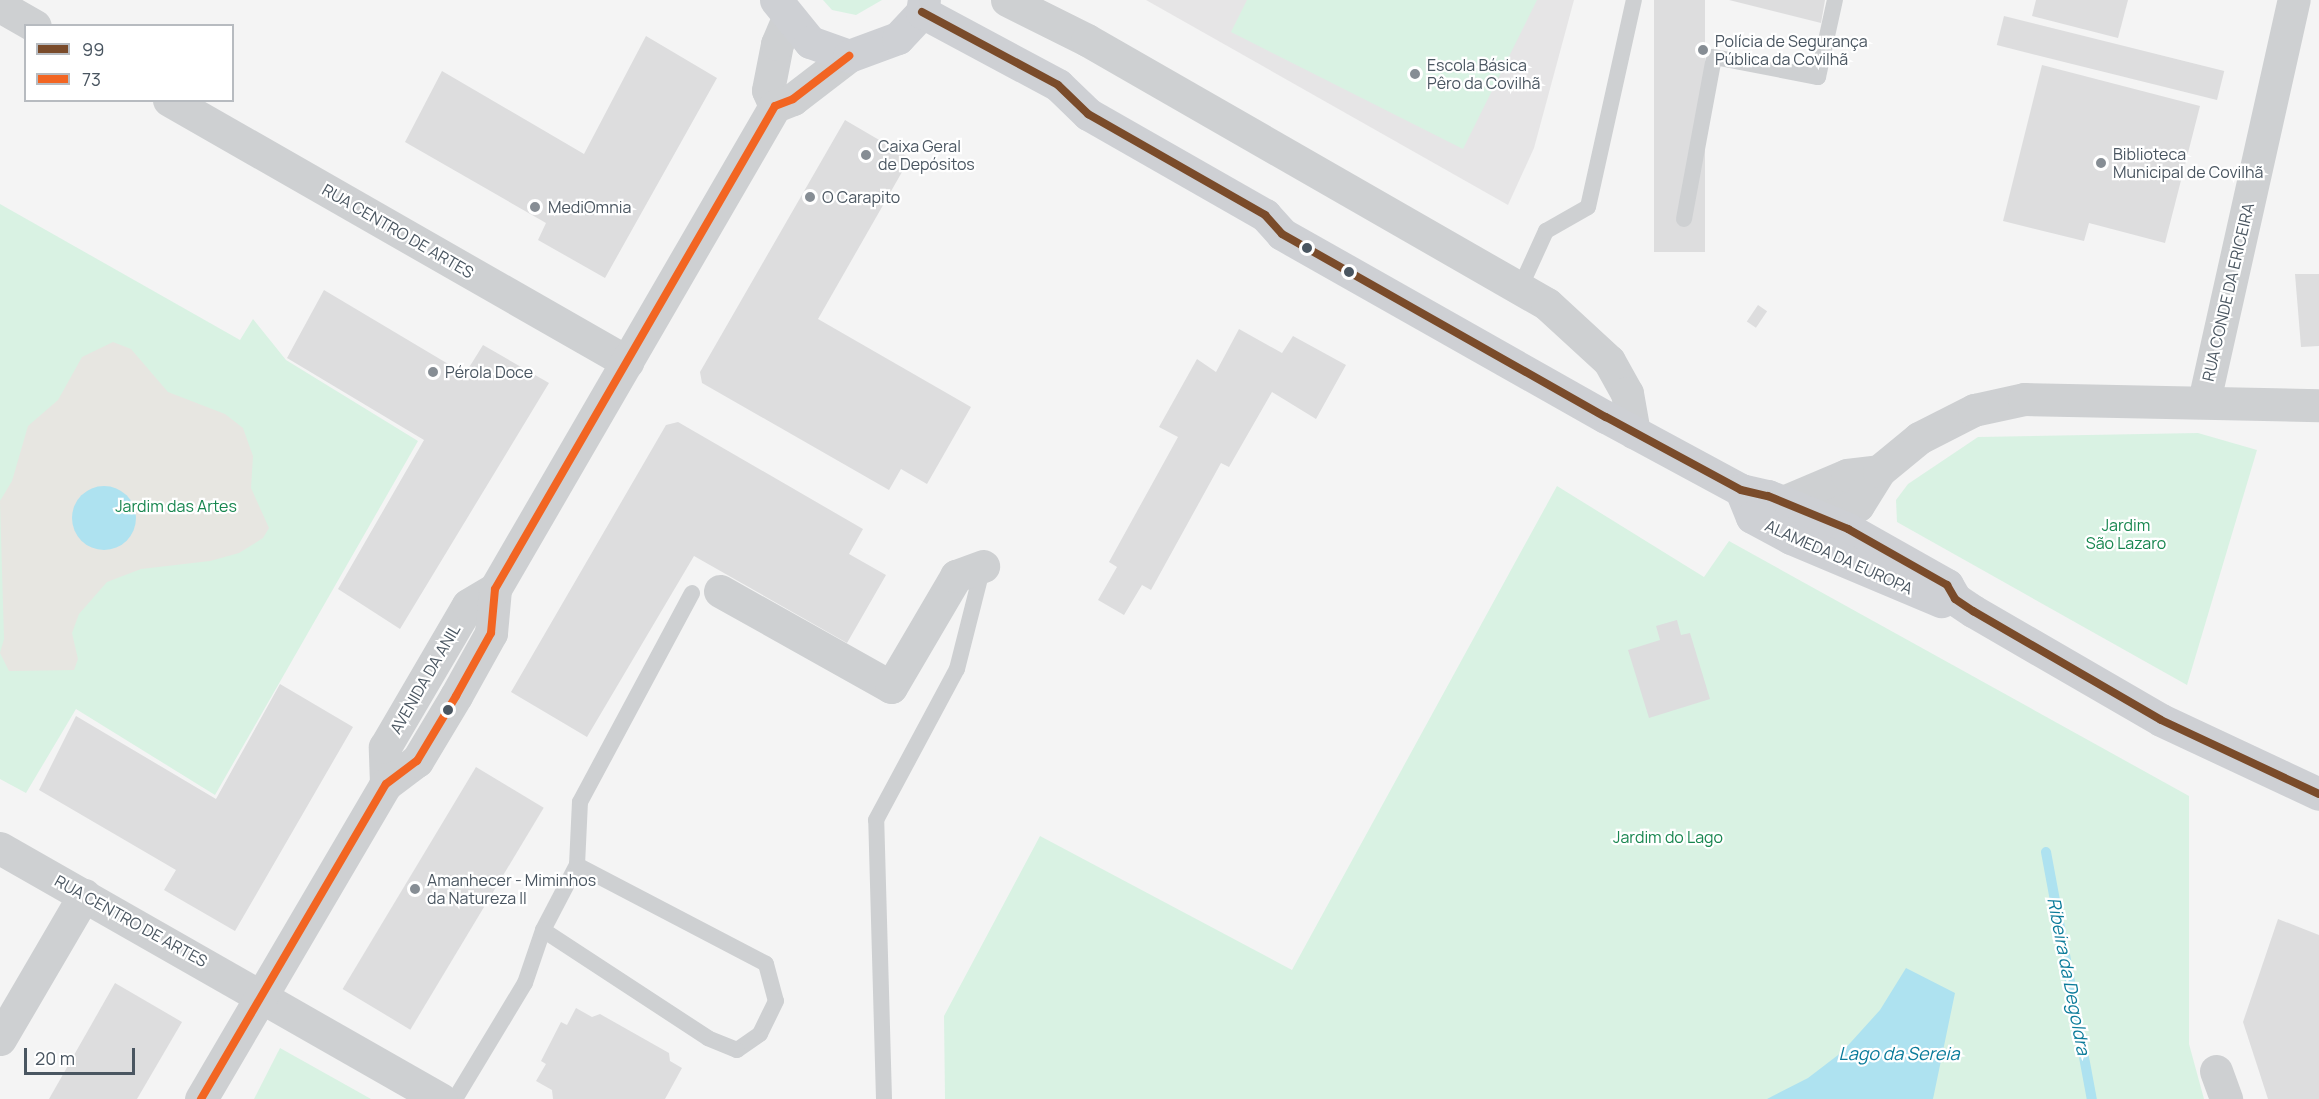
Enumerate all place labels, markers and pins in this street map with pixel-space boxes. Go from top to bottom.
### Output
place label: Polícia de Segurança Pública da Covilhã [1715,31,1868,69]
marker: Polícia de Segurança Pública da Covilhã [1696,43,1710,57]
place label: Escola Básica Pêro da Covilhã [1427,55,1540,93]
marker: Escola Básica Pêro da Covilhã [1408,67,1422,81]
place label: Caixa Geral de Depósitos [878,136,975,174]
place label: Biblioteca Municipal de Covilhã [2113,144,2263,182]
marker: Caixa Geral de Depósitos [859,148,873,162]
marker: Biblioteca Municipal de Covilhã [2094,156,2108,170]
place label: O Carapito [822,187,900,207]
marker: O Carapito [803,190,817,204]
place label: MediOmnia [548,197,631,217]
marker: MediOmnia [526,198,544,216]
unlabelled marker [1301,242,1313,254]
unlabelled marker [1343,266,1355,278]
place label: Pérola Doce [445,362,533,382]
marker: Pérola Doce [426,365,440,379]
unlabelled marker [442,704,454,716]
place label: Amanhecer - Miminhos da Natureza II [427,870,596,908]
marker: Amanhecer - Miminhos da Natureza II [408,882,422,896]

